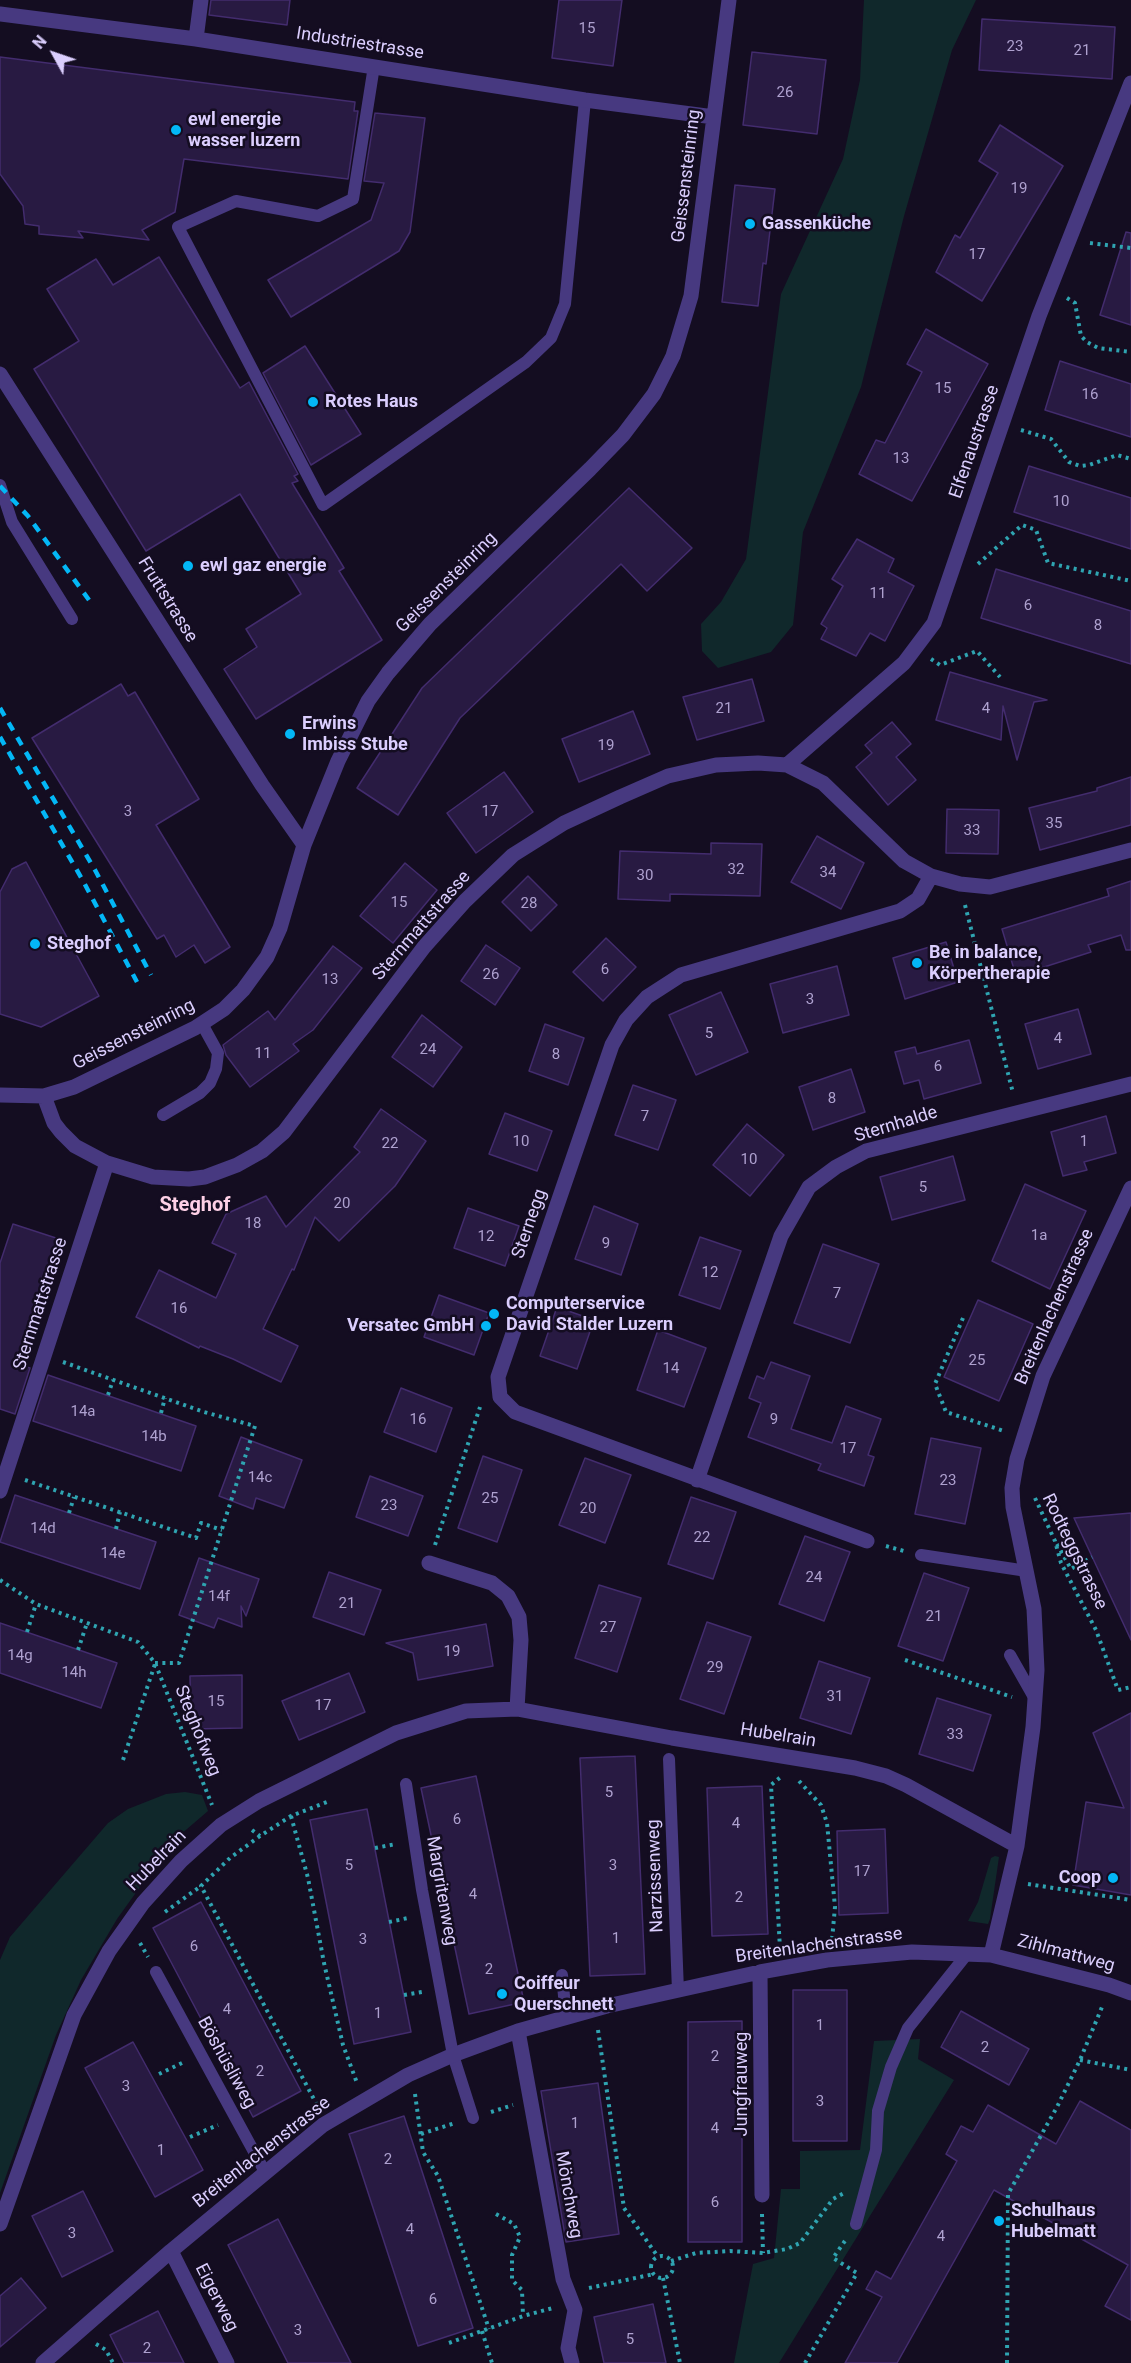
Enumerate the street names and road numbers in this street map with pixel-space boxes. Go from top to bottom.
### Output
street label: Industriestrasse [295,23,425,65]
street label: Geissensteinring [668,108,706,244]
street label: Elfenaustrasse [945,382,1005,502]
street label: Geissensteinring [392,528,502,638]
street label: Fruttstrasse [132,553,202,647]
street label: Sternmattstrasse [368,867,476,985]
street label: Geissensteinring [69,995,199,1075]
street label: Sternhalde [852,1102,940,1148]
street label: Sternegg [508,1186,552,1262]
street label: Breitenlachenstrasse [1011,1226,1099,1388]
street label: Sternmattstrasse [9,1235,73,1373]
street label: Rodteggstrasse [1037,1491,1111,1613]
street label: Steghofweg [169,1683,225,1779]
street label: Hubelrain [738,1719,818,1753]
street label: Narzissenweg [643,1819,669,1933]
street label: Hubelrain [123,1826,191,1896]
street label: Margritenweg [421,1835,461,1947]
street label: Breitenlachenstrasse [734,1924,904,1968]
street label: Zihlmattweg [1015,1931,1117,1977]
street label: Böshüsliweg [192,2013,260,2113]
street label: Jungfrauweg [731,2032,753,2136]
street label: Breitenlachenstrasse [189,2093,335,2213]
street label: Mönchweg [550,2150,586,2240]
street label: Eigerweg [190,2260,242,2336]

